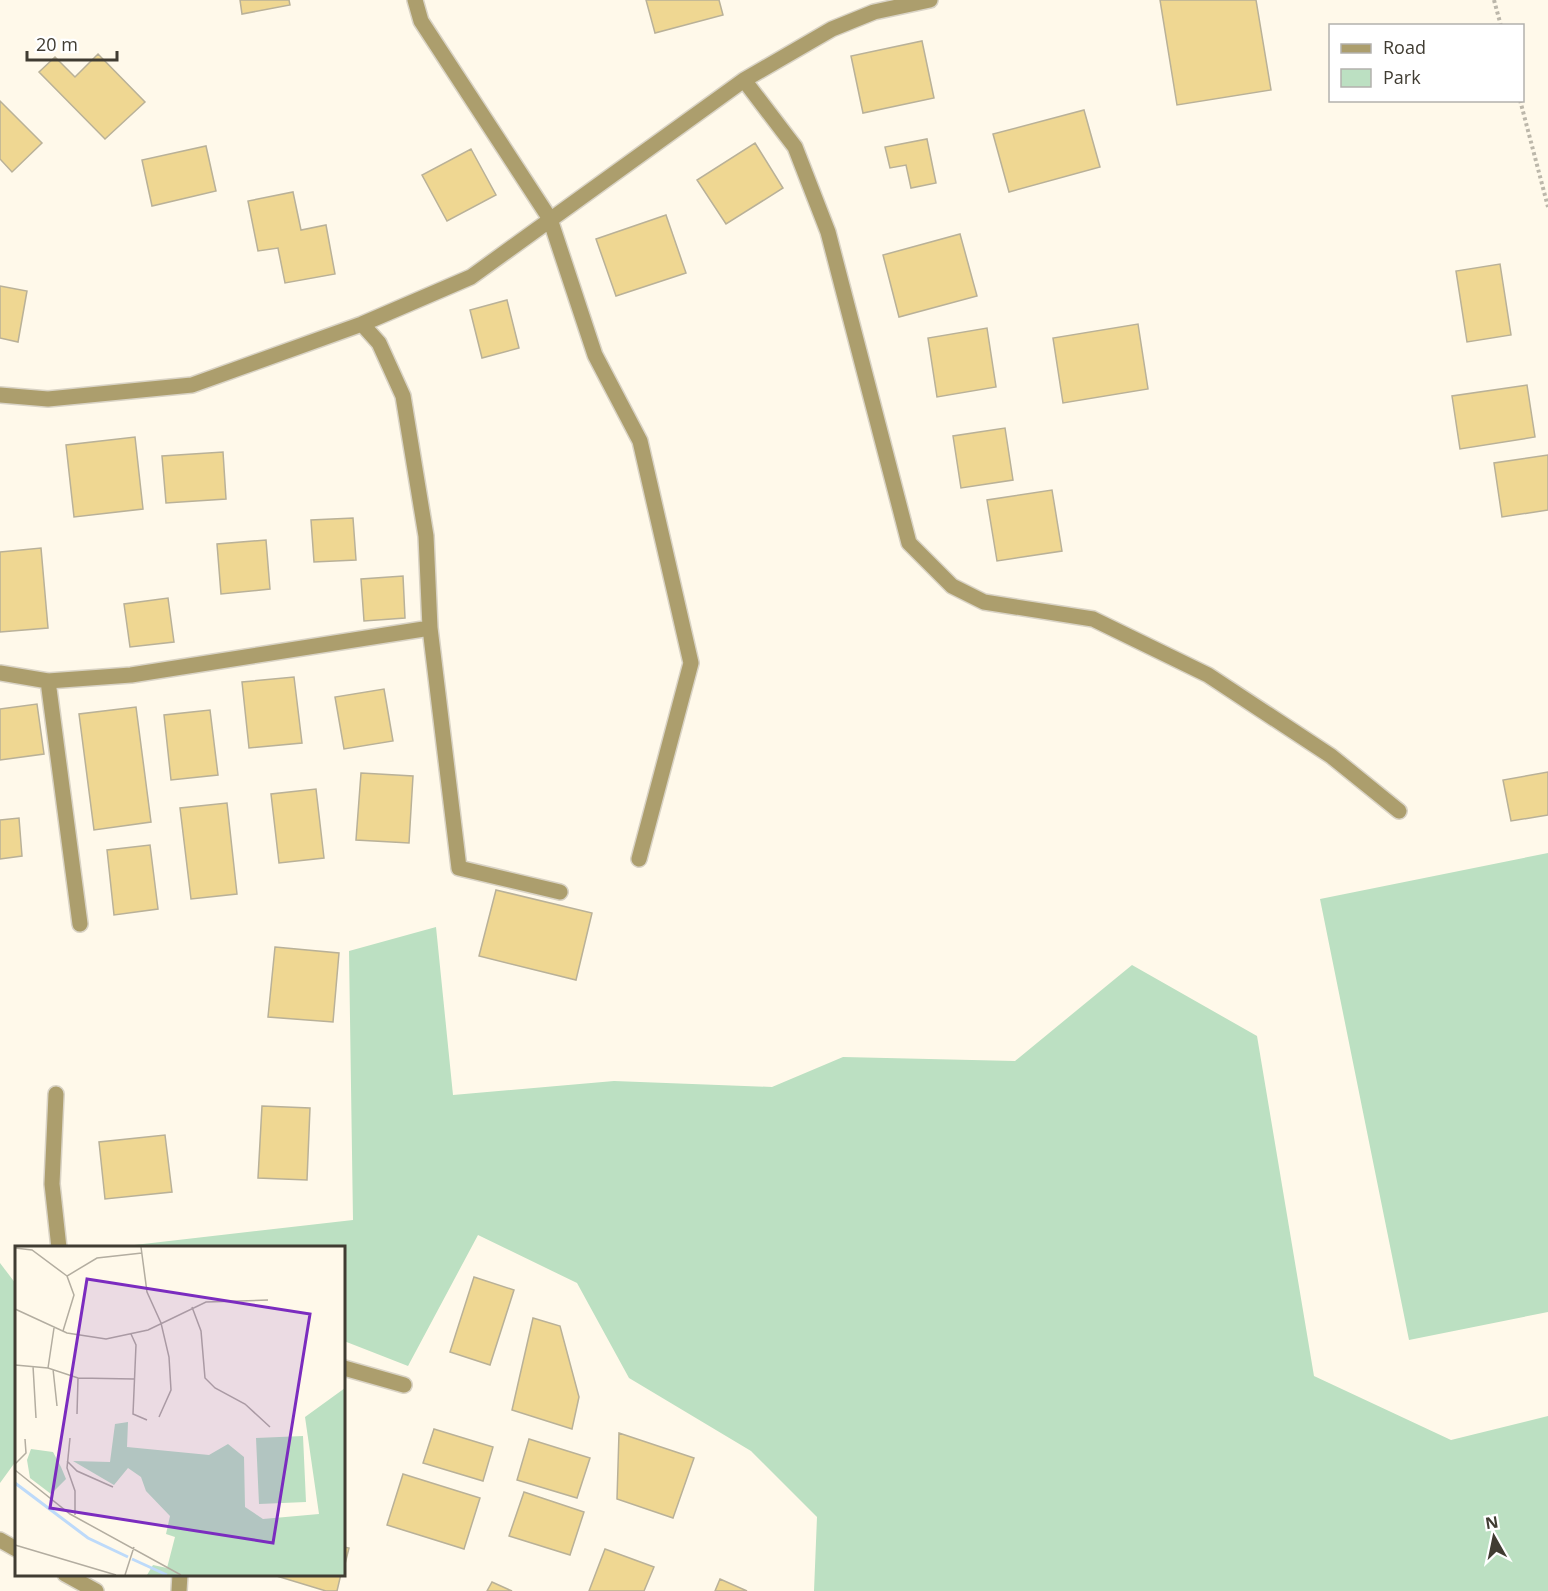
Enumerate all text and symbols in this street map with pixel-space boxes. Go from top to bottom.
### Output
scale bar [27,24,117,62]
legend [1329,24,1524,102]
text: 20 m [36,32,78,56]
text: Road [1383,35,1426,59]
text: Park [1383,65,1421,89]
inset map [15,1246,345,1576]
north arrow [1464,1507,1524,1567]
text: N [1484,1510,1500,1534]

